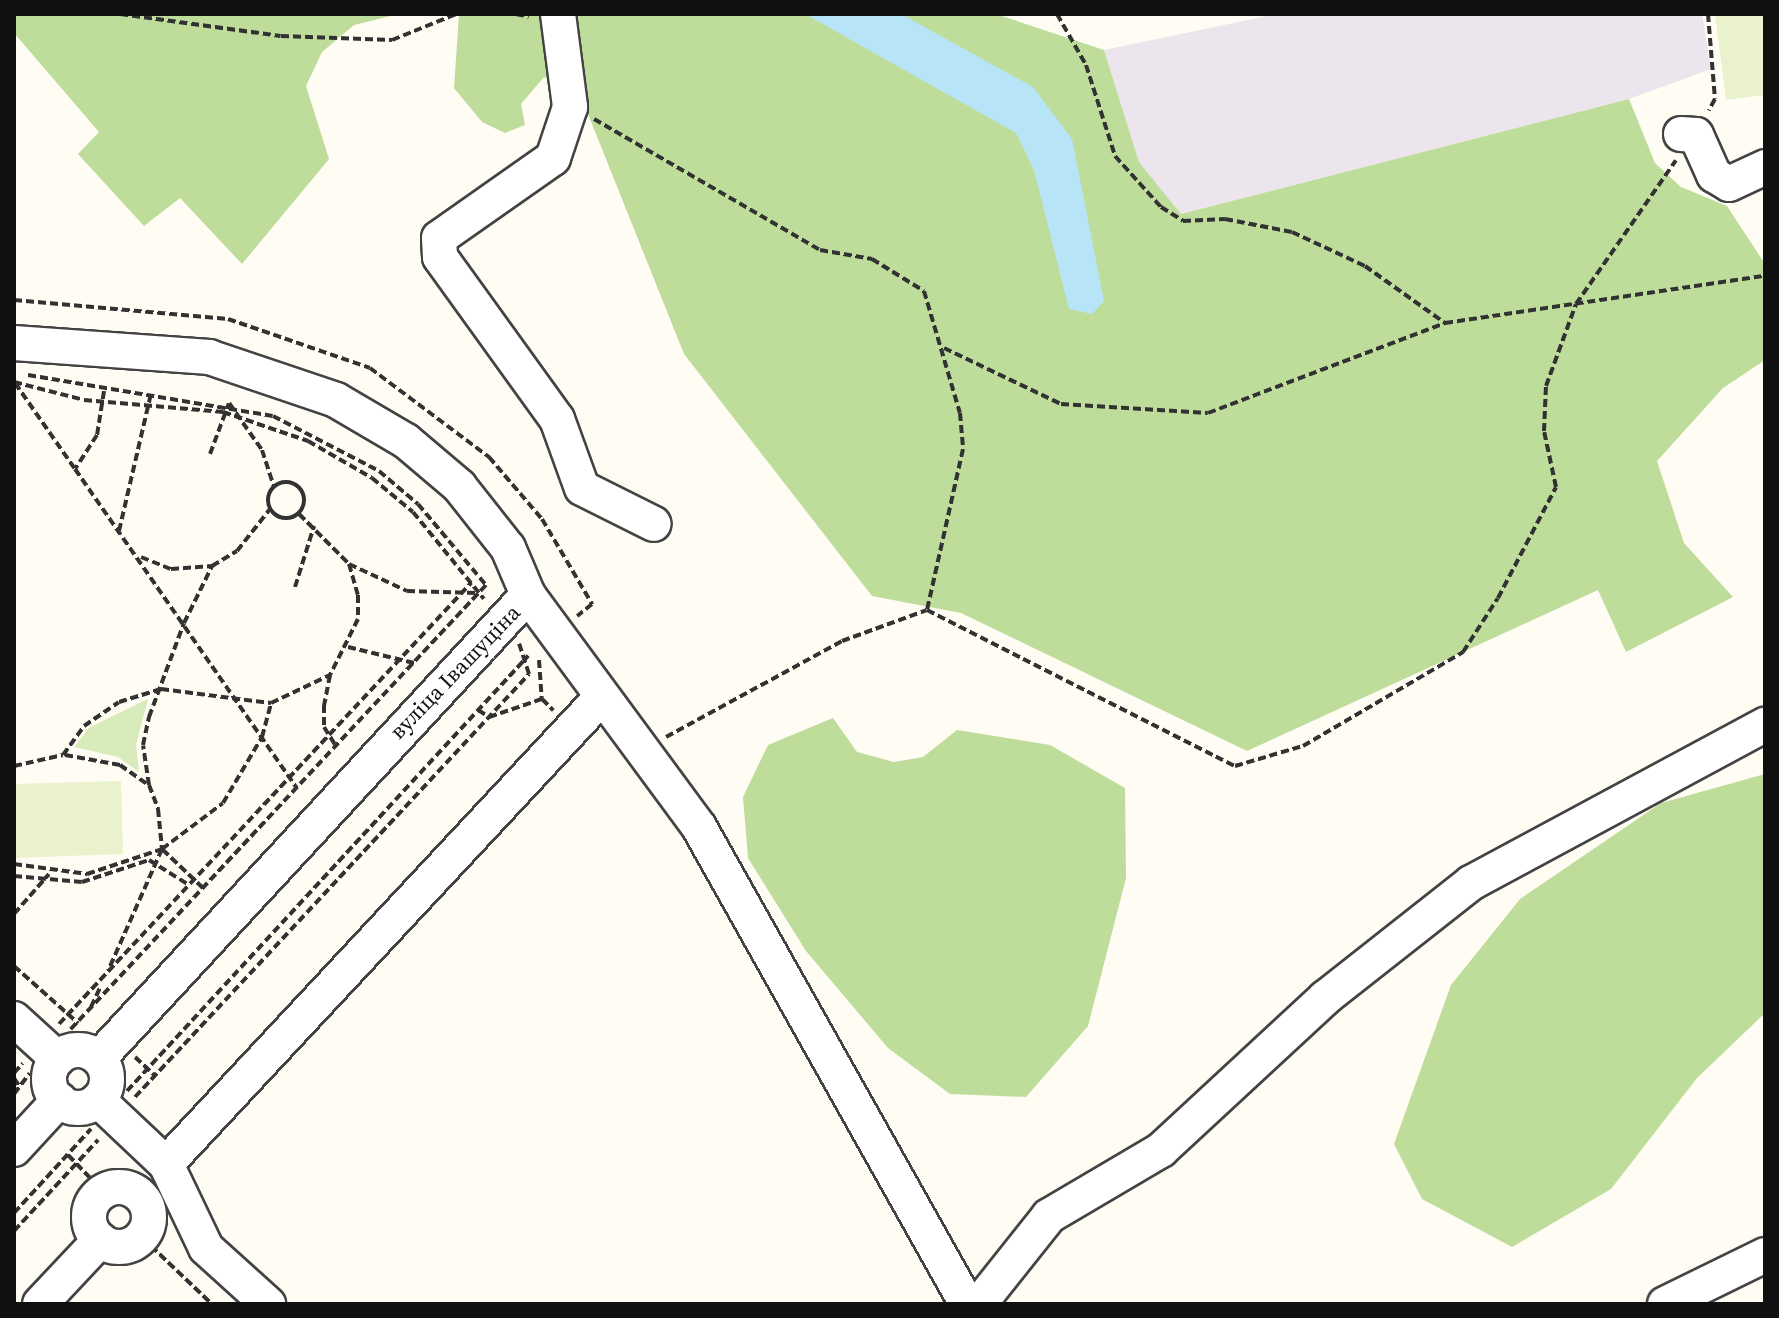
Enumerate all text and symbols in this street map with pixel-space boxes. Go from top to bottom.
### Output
street label: вуліца Івашуціна [384,599,526,745]

